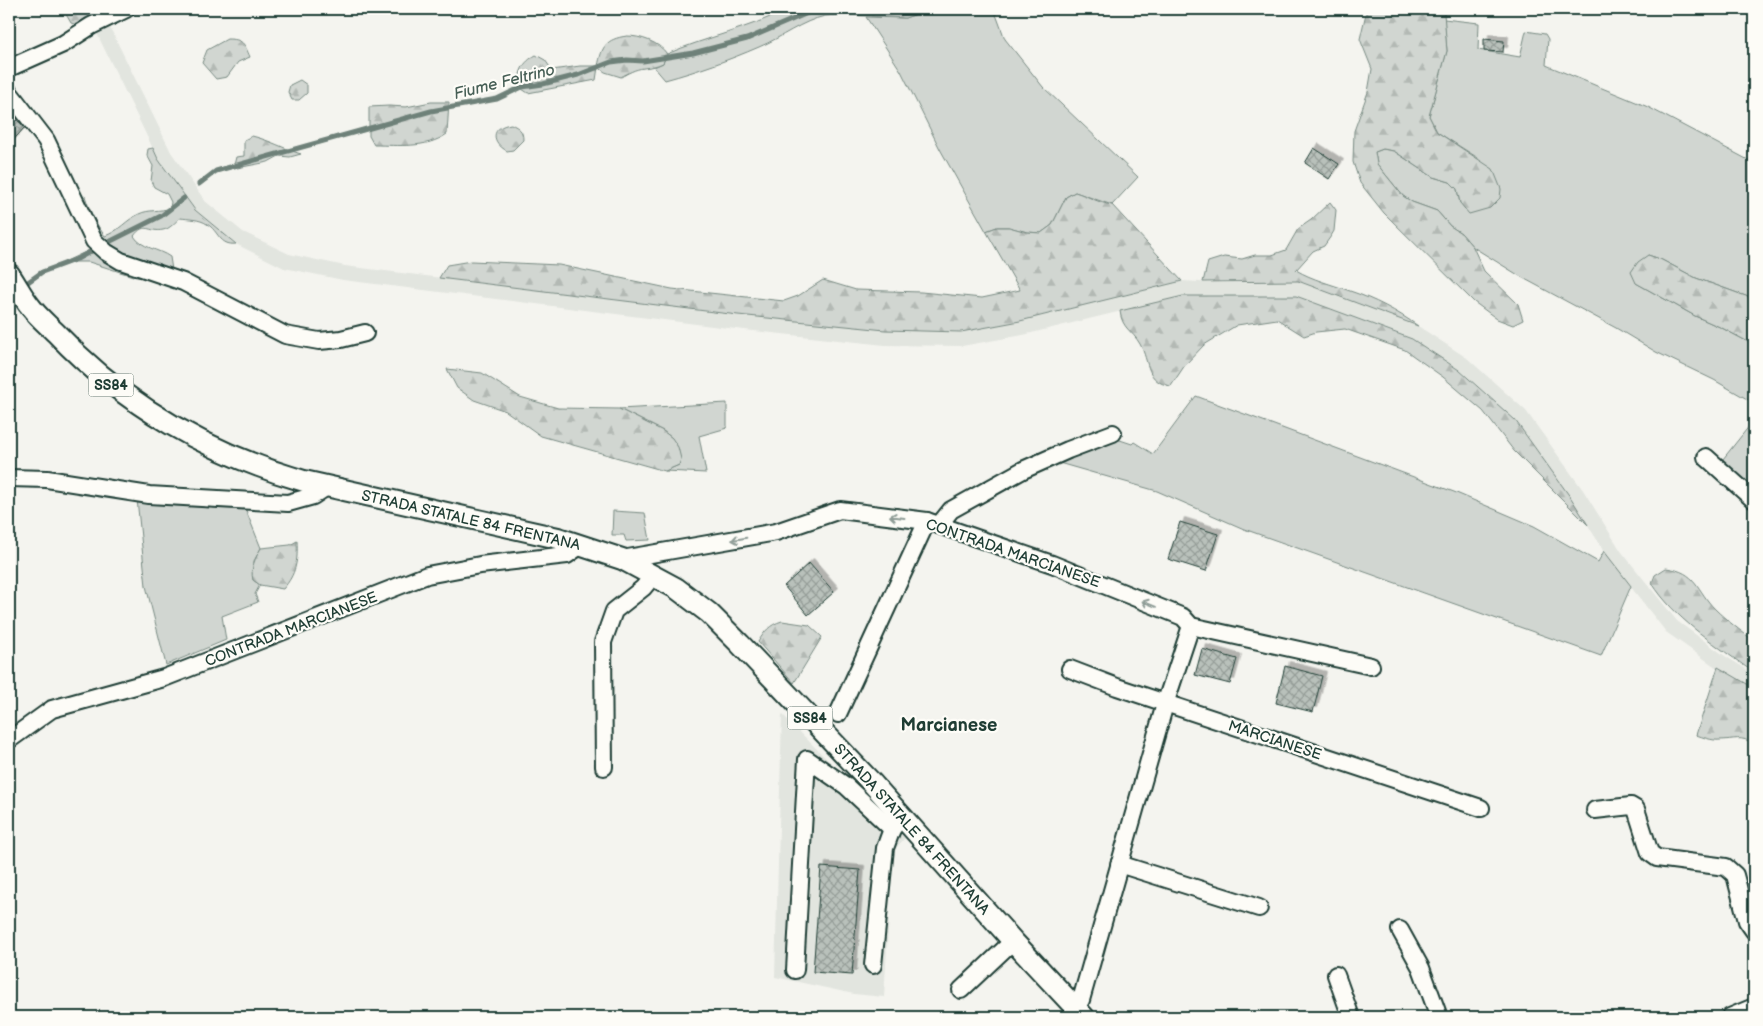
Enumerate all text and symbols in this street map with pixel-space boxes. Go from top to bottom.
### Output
water label: Fiume Feltrino [452,61,557,104]
road number: SS84 [88,374,134,396]
street label: STRADA STATALE 84 FRENTANA [360,486,583,555]
one-way arrow [889,512,905,522]
street label: CONTRADA MARCIANESE [923,515,1103,592]
one-way arrow [731,534,747,544]
street label: CONTRADA MARCIANESE [202,588,380,671]
one-way arrow [1142,598,1157,608]
road number: SS84 [788,706,832,730]
district label: Marcianese [901,715,997,736]
street label: MARCIANESE [1226,716,1324,765]
street label: STRADA STATALE 84 FRENTANA [830,740,994,920]

